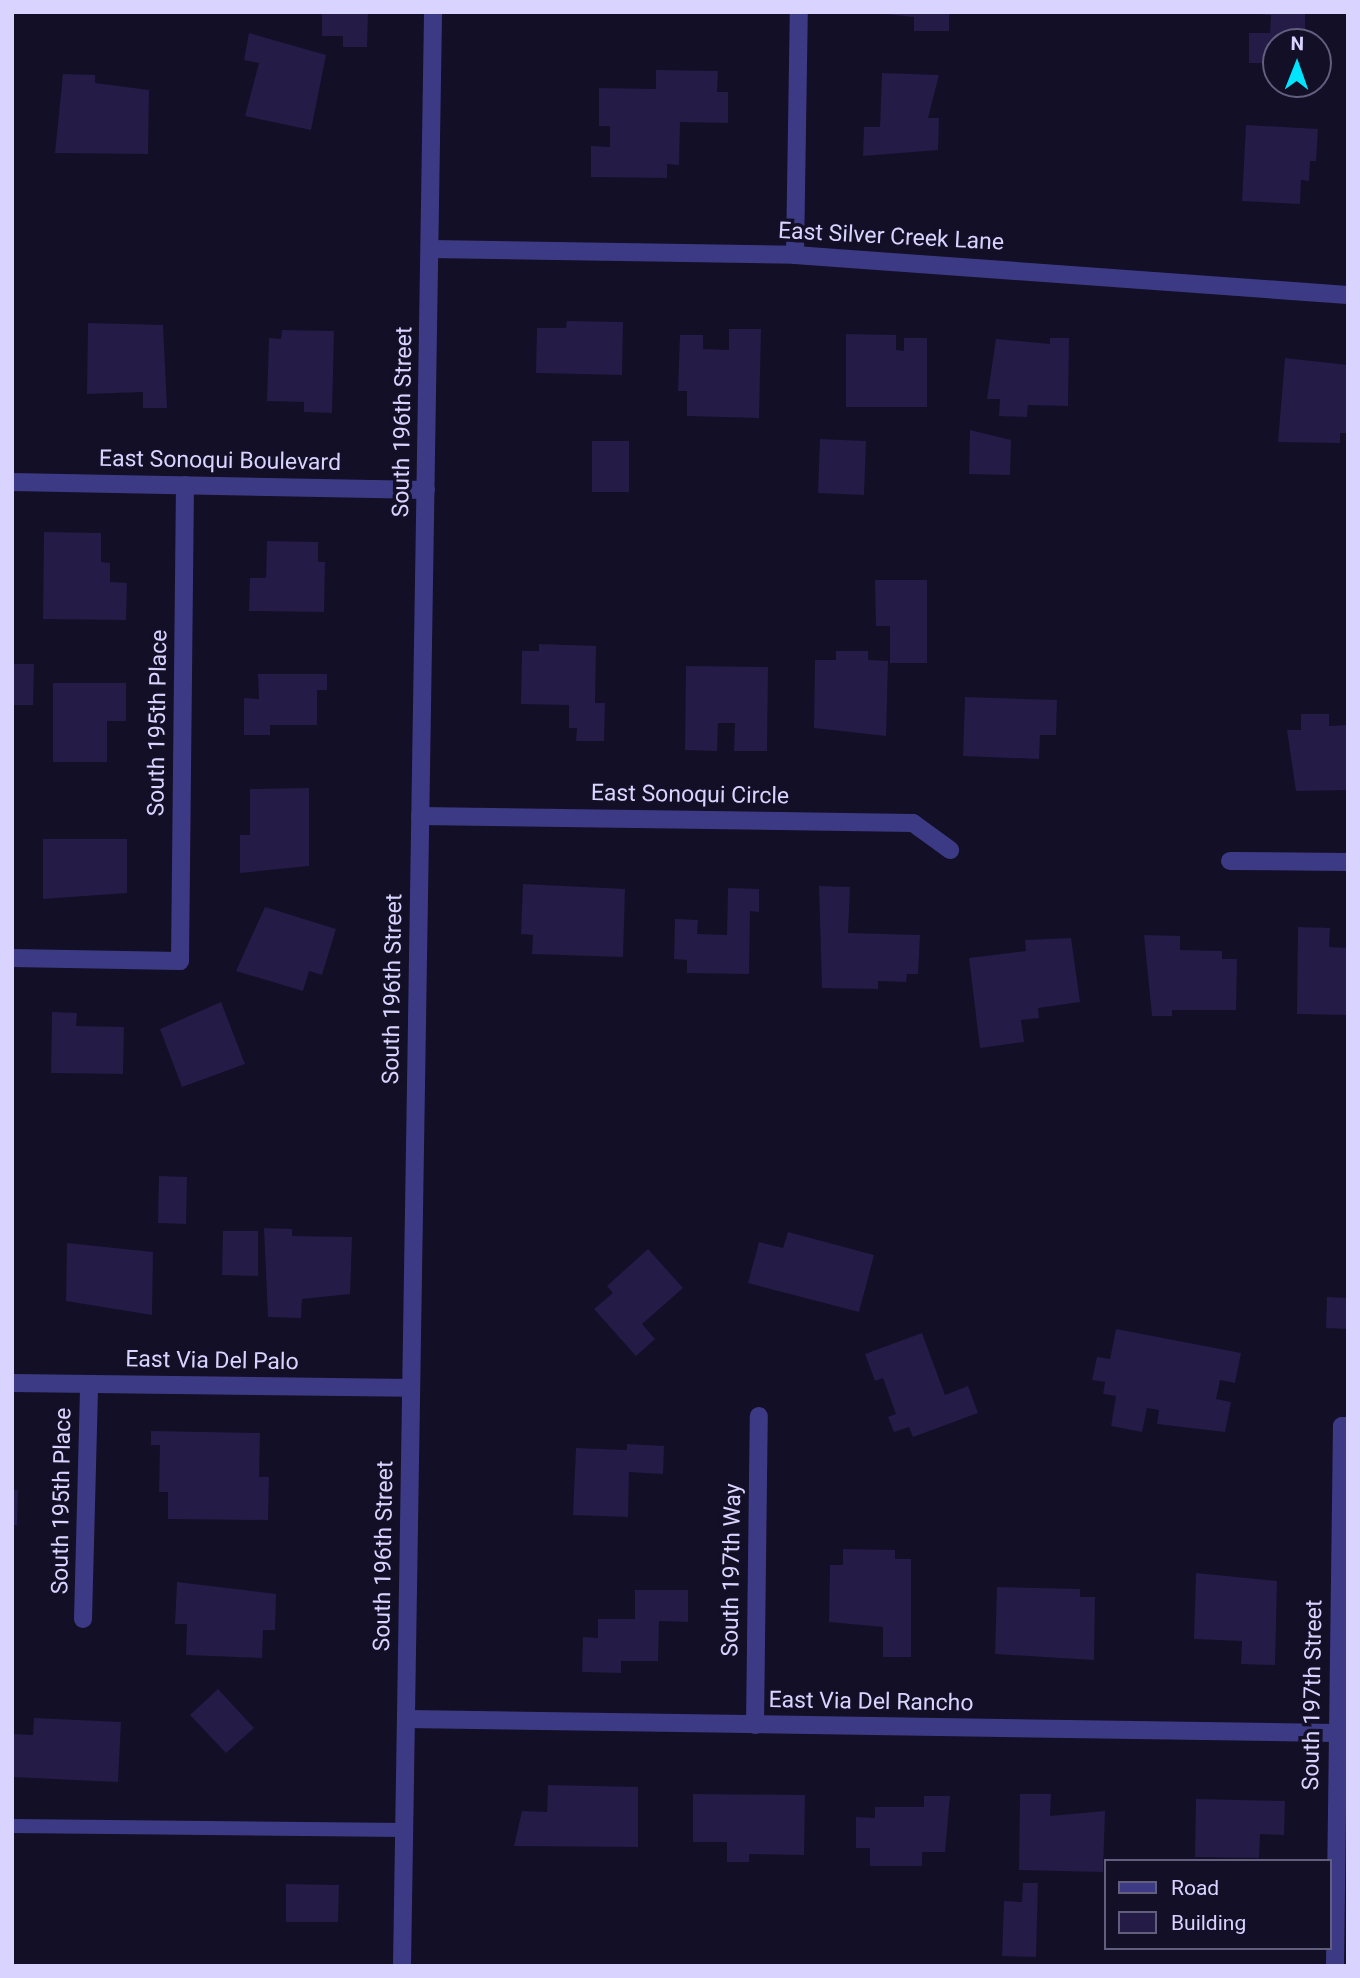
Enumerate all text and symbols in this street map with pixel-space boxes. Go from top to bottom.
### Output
north arrow [1262,28,1332,98]
text: N [1290,32,1304,55]
street label: East Silver Creek Lane [777,217,1005,257]
street label: South 196th Street [388,326,418,518]
street label: East Sonoqui Boulevard [99,445,341,477]
street label: South 195th Place [143,629,173,817]
street label: East Sonoqui Circle [591,779,789,811]
street label: South 196th Street [378,893,408,1085]
street label: East Via Del Palo [125,1346,299,1376]
street label: South 195th Place [47,1407,77,1595]
street label: South 196th Street [369,1460,399,1652]
street label: South 197th Way [717,1483,747,1657]
street label: South 197th Street [1298,1599,1328,1791]
street label: East Via Del Rancho [768,1686,974,1718]
legend [1104,1859,1332,1950]
text: Road [1171,1876,1219,1900]
text: Building [1171,1911,1246,1935]

